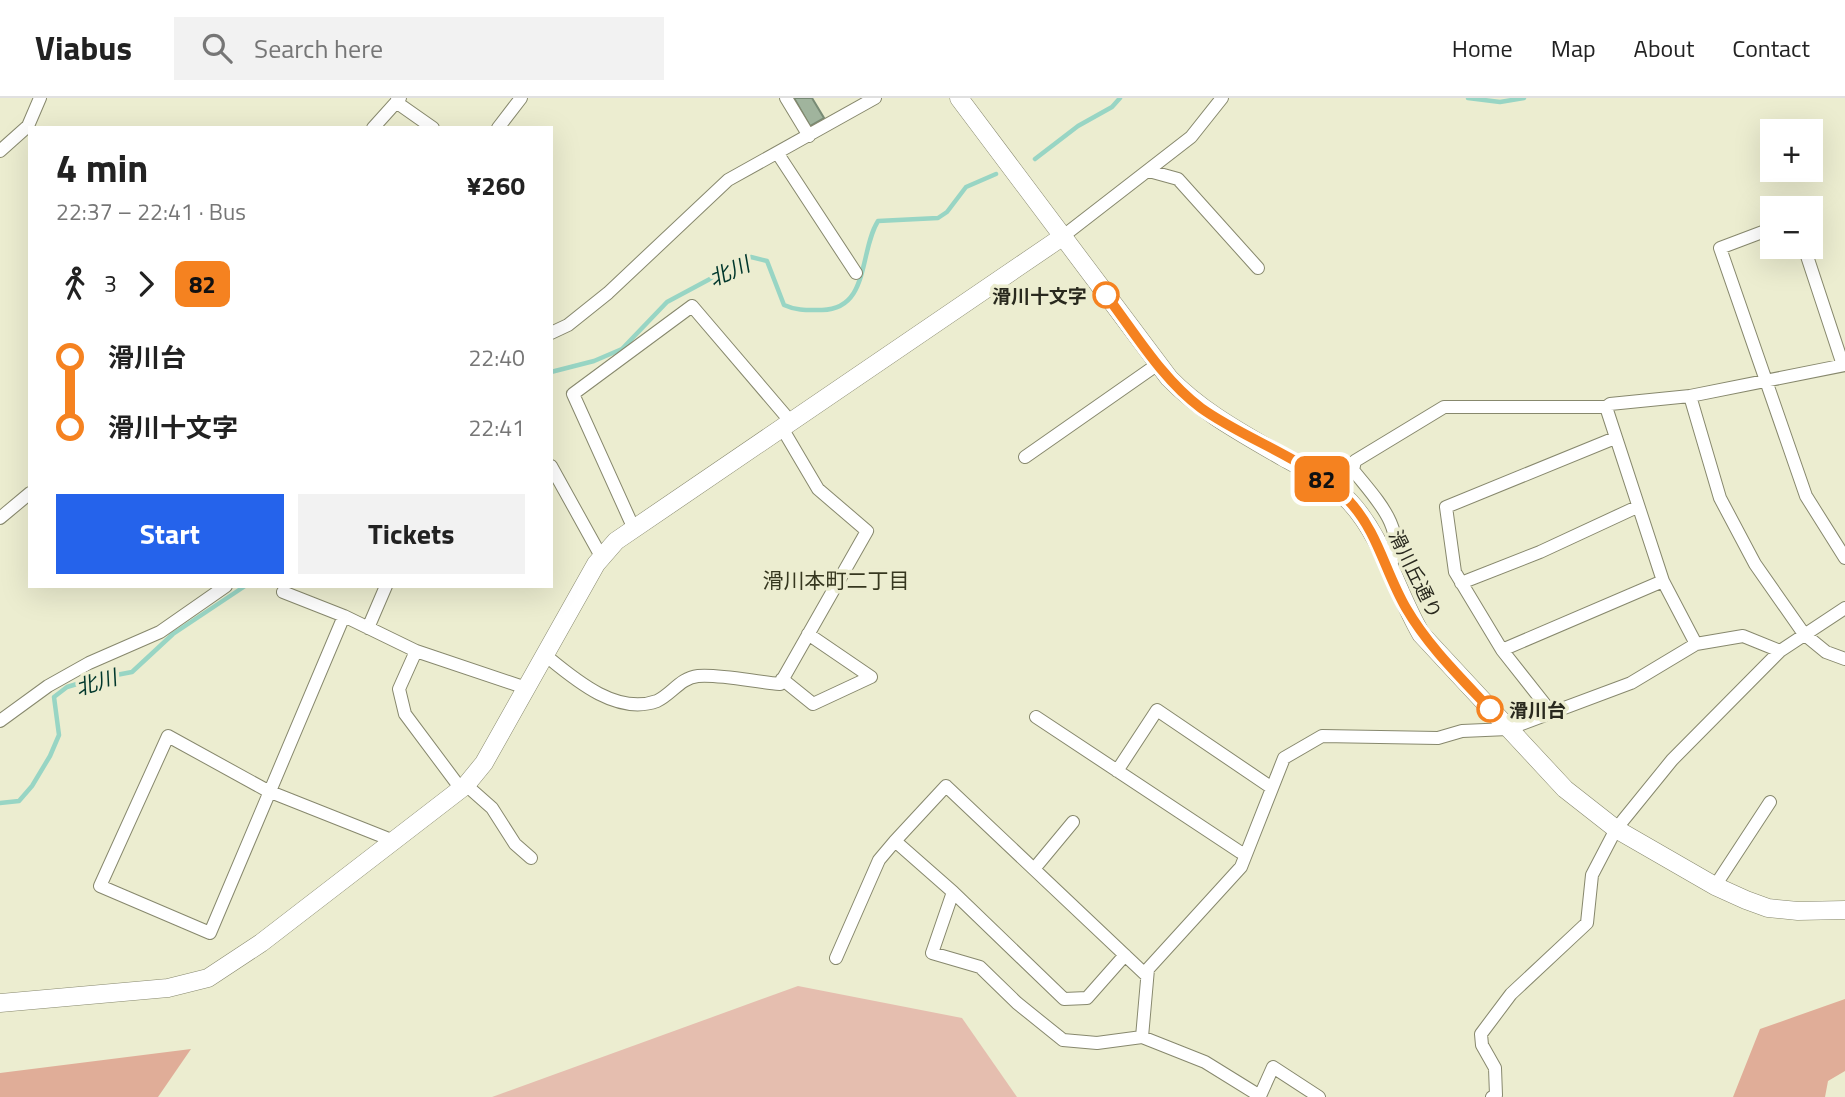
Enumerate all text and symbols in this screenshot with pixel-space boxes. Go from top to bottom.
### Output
search box [174,17,664,80]
text: Viabus [35,23,132,73]
icon: search [198,29,236,67]
text: Search here [254,29,383,68]
text: Home [1452,30,1513,66]
text: Map [1551,30,1596,66]
text: About [1634,30,1694,66]
text: Contact [1732,30,1810,66]
map controls [1760,119,1823,259]
button: + [1760,119,1823,182]
text: 4 min [56,139,148,197]
text: ¥260 [467,166,525,205]
text: 22:37 – 22:41 · Bus [56,194,246,229]
button: − [1760,196,1823,259]
water label: 北川 [703,247,757,294]
icon: walk [56,265,94,303]
icon: forward [127,265,165,303]
text: 3 [104,266,117,301]
text: 82 [189,266,216,302]
place label: 滑川十文字 [992,281,1087,310]
marker: 滑川十文字 [1093,282,1119,308]
text: 滑川台 [108,338,186,377]
text: 22:40 [468,340,525,375]
text: 滑川十文字 [108,408,238,447]
text: 22:41 [468,410,525,445]
line badge: 82 [1290,456,1354,502]
text: 82 [1309,461,1335,497]
button: Start [56,494,284,574]
button: Tickets [298,494,525,574]
street label: 滑川丘通り [1382,525,1450,623]
district label: 滑川本町二丁目 [763,564,910,596]
water label: 北川 [71,660,123,703]
place label: 滑川台 [1509,695,1566,724]
marker: 滑川台 [1477,696,1503,722]

